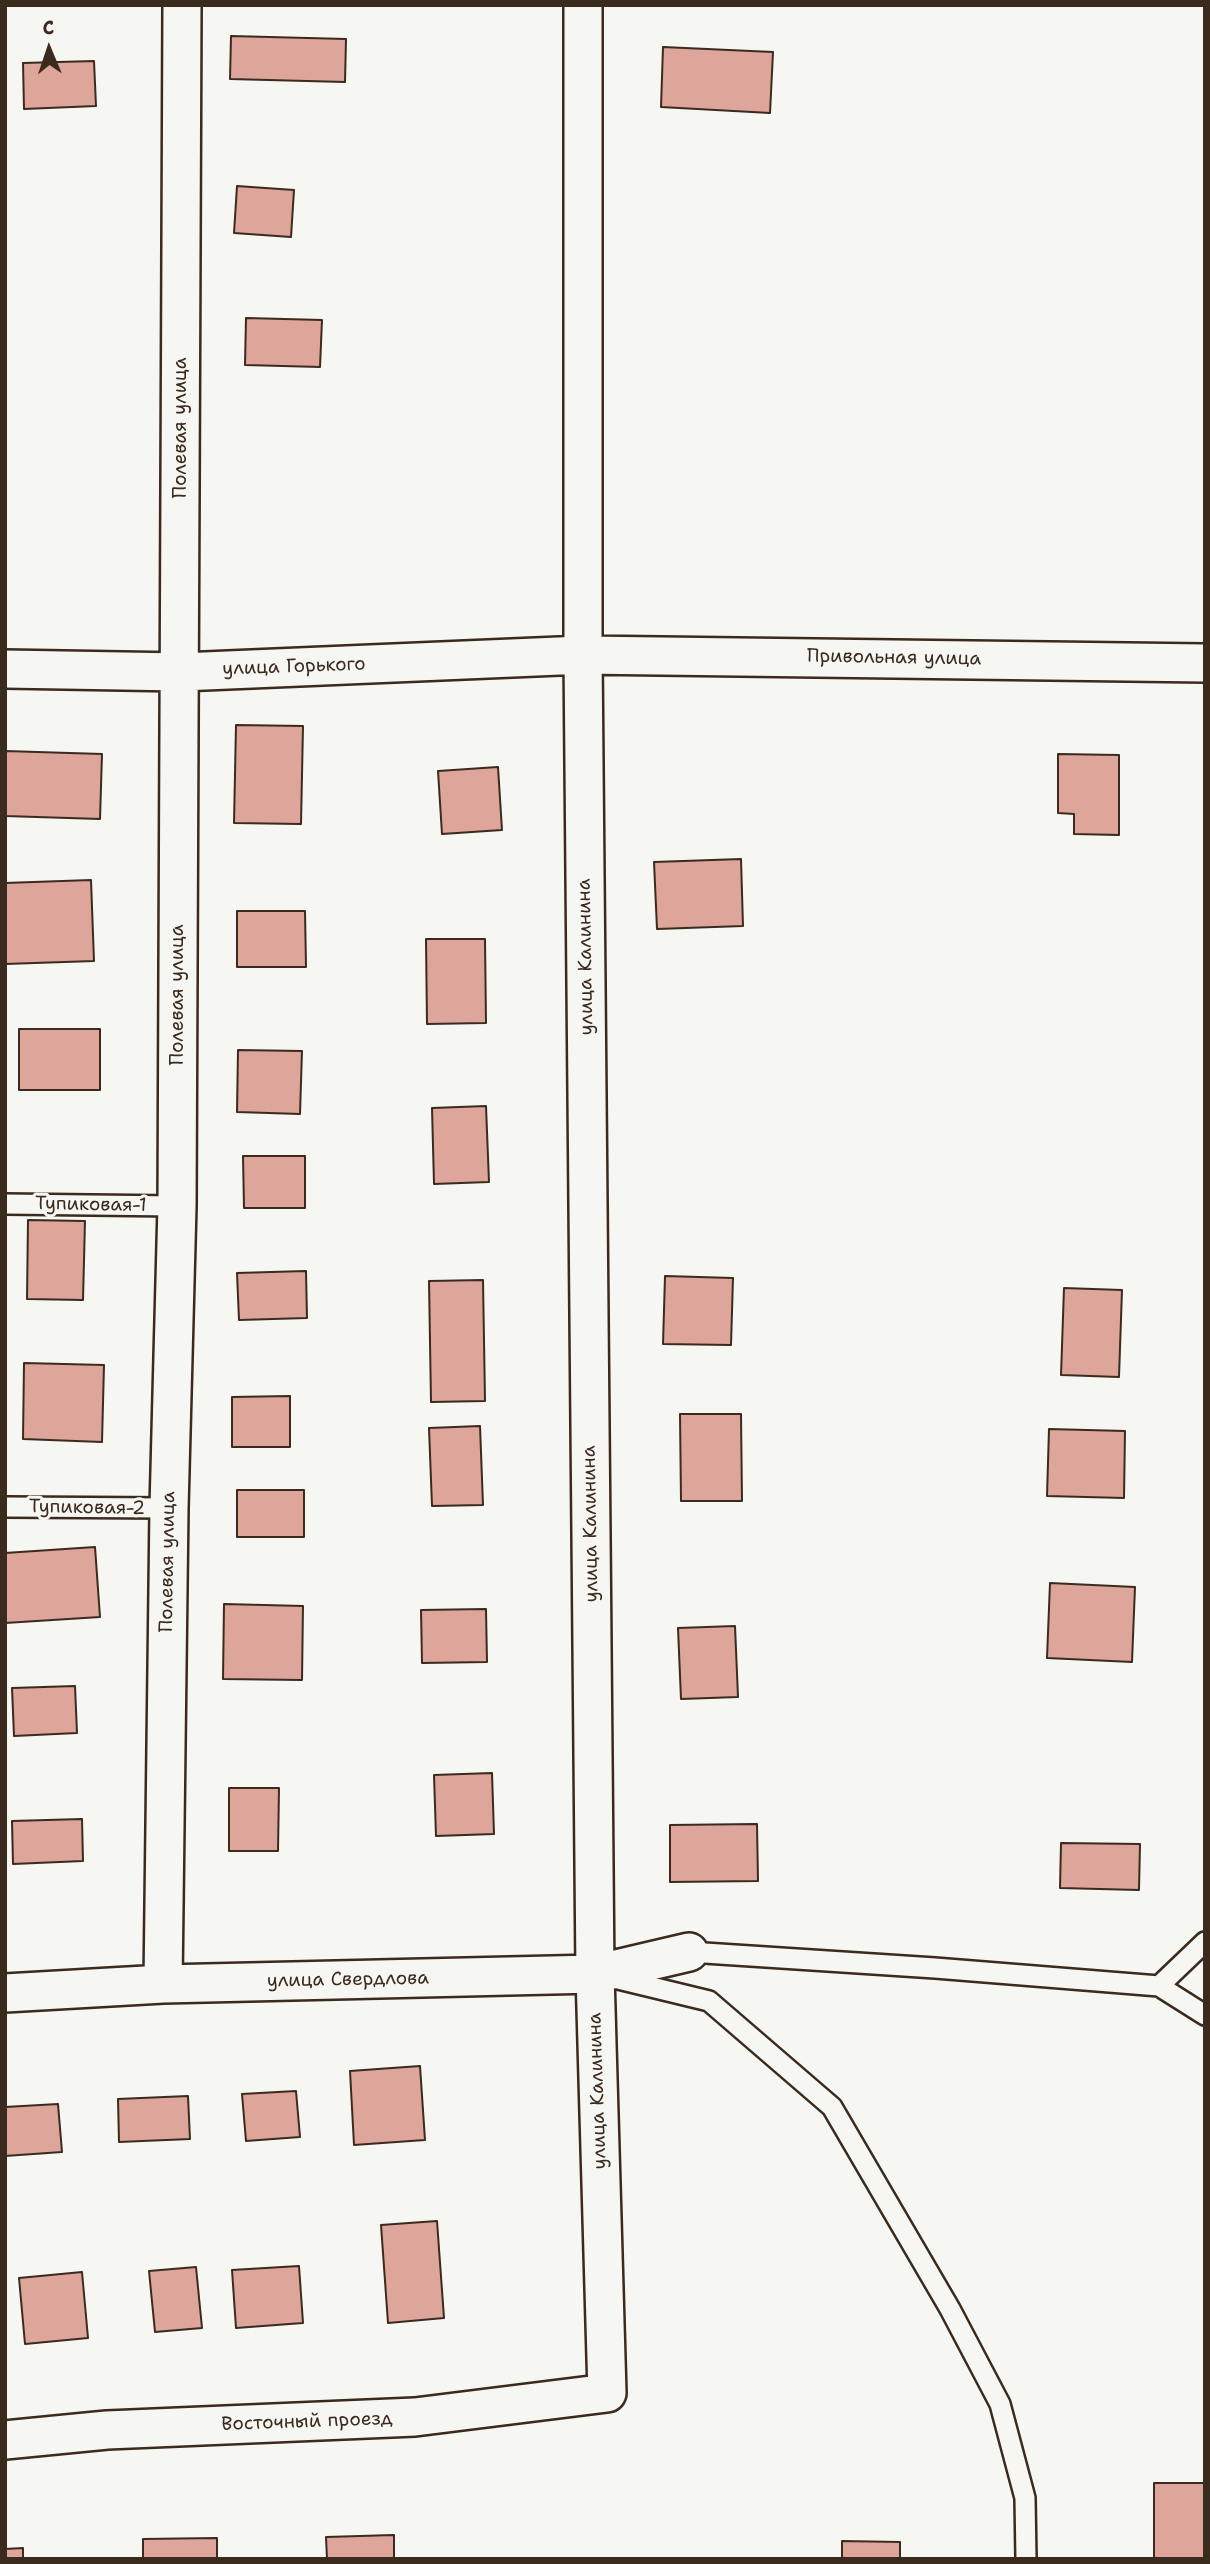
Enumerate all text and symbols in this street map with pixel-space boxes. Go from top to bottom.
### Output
north arrow [14,14,84,84]
text: С [42,15,55,40]
street label: Полевая улица [170,357,192,499]
street label: Привольная улица [807,645,981,671]
street label: улица Горького [222,653,366,681]
street label: улица Калинина [573,878,599,1036]
street label: Полевая улица [167,924,189,1066]
street label: Тупиковая-1 [35,1193,147,1217]
street label: улица Калинина [578,1445,604,1603]
street label: Полевая улица [155,1491,181,1633]
street label: Тупиковая-2 [29,1496,145,1520]
street label: улица Свердлова [267,1967,429,1993]
street label: улица Калинина [584,2012,612,2170]
street label: Восточный проезд [221,2408,393,2436]

